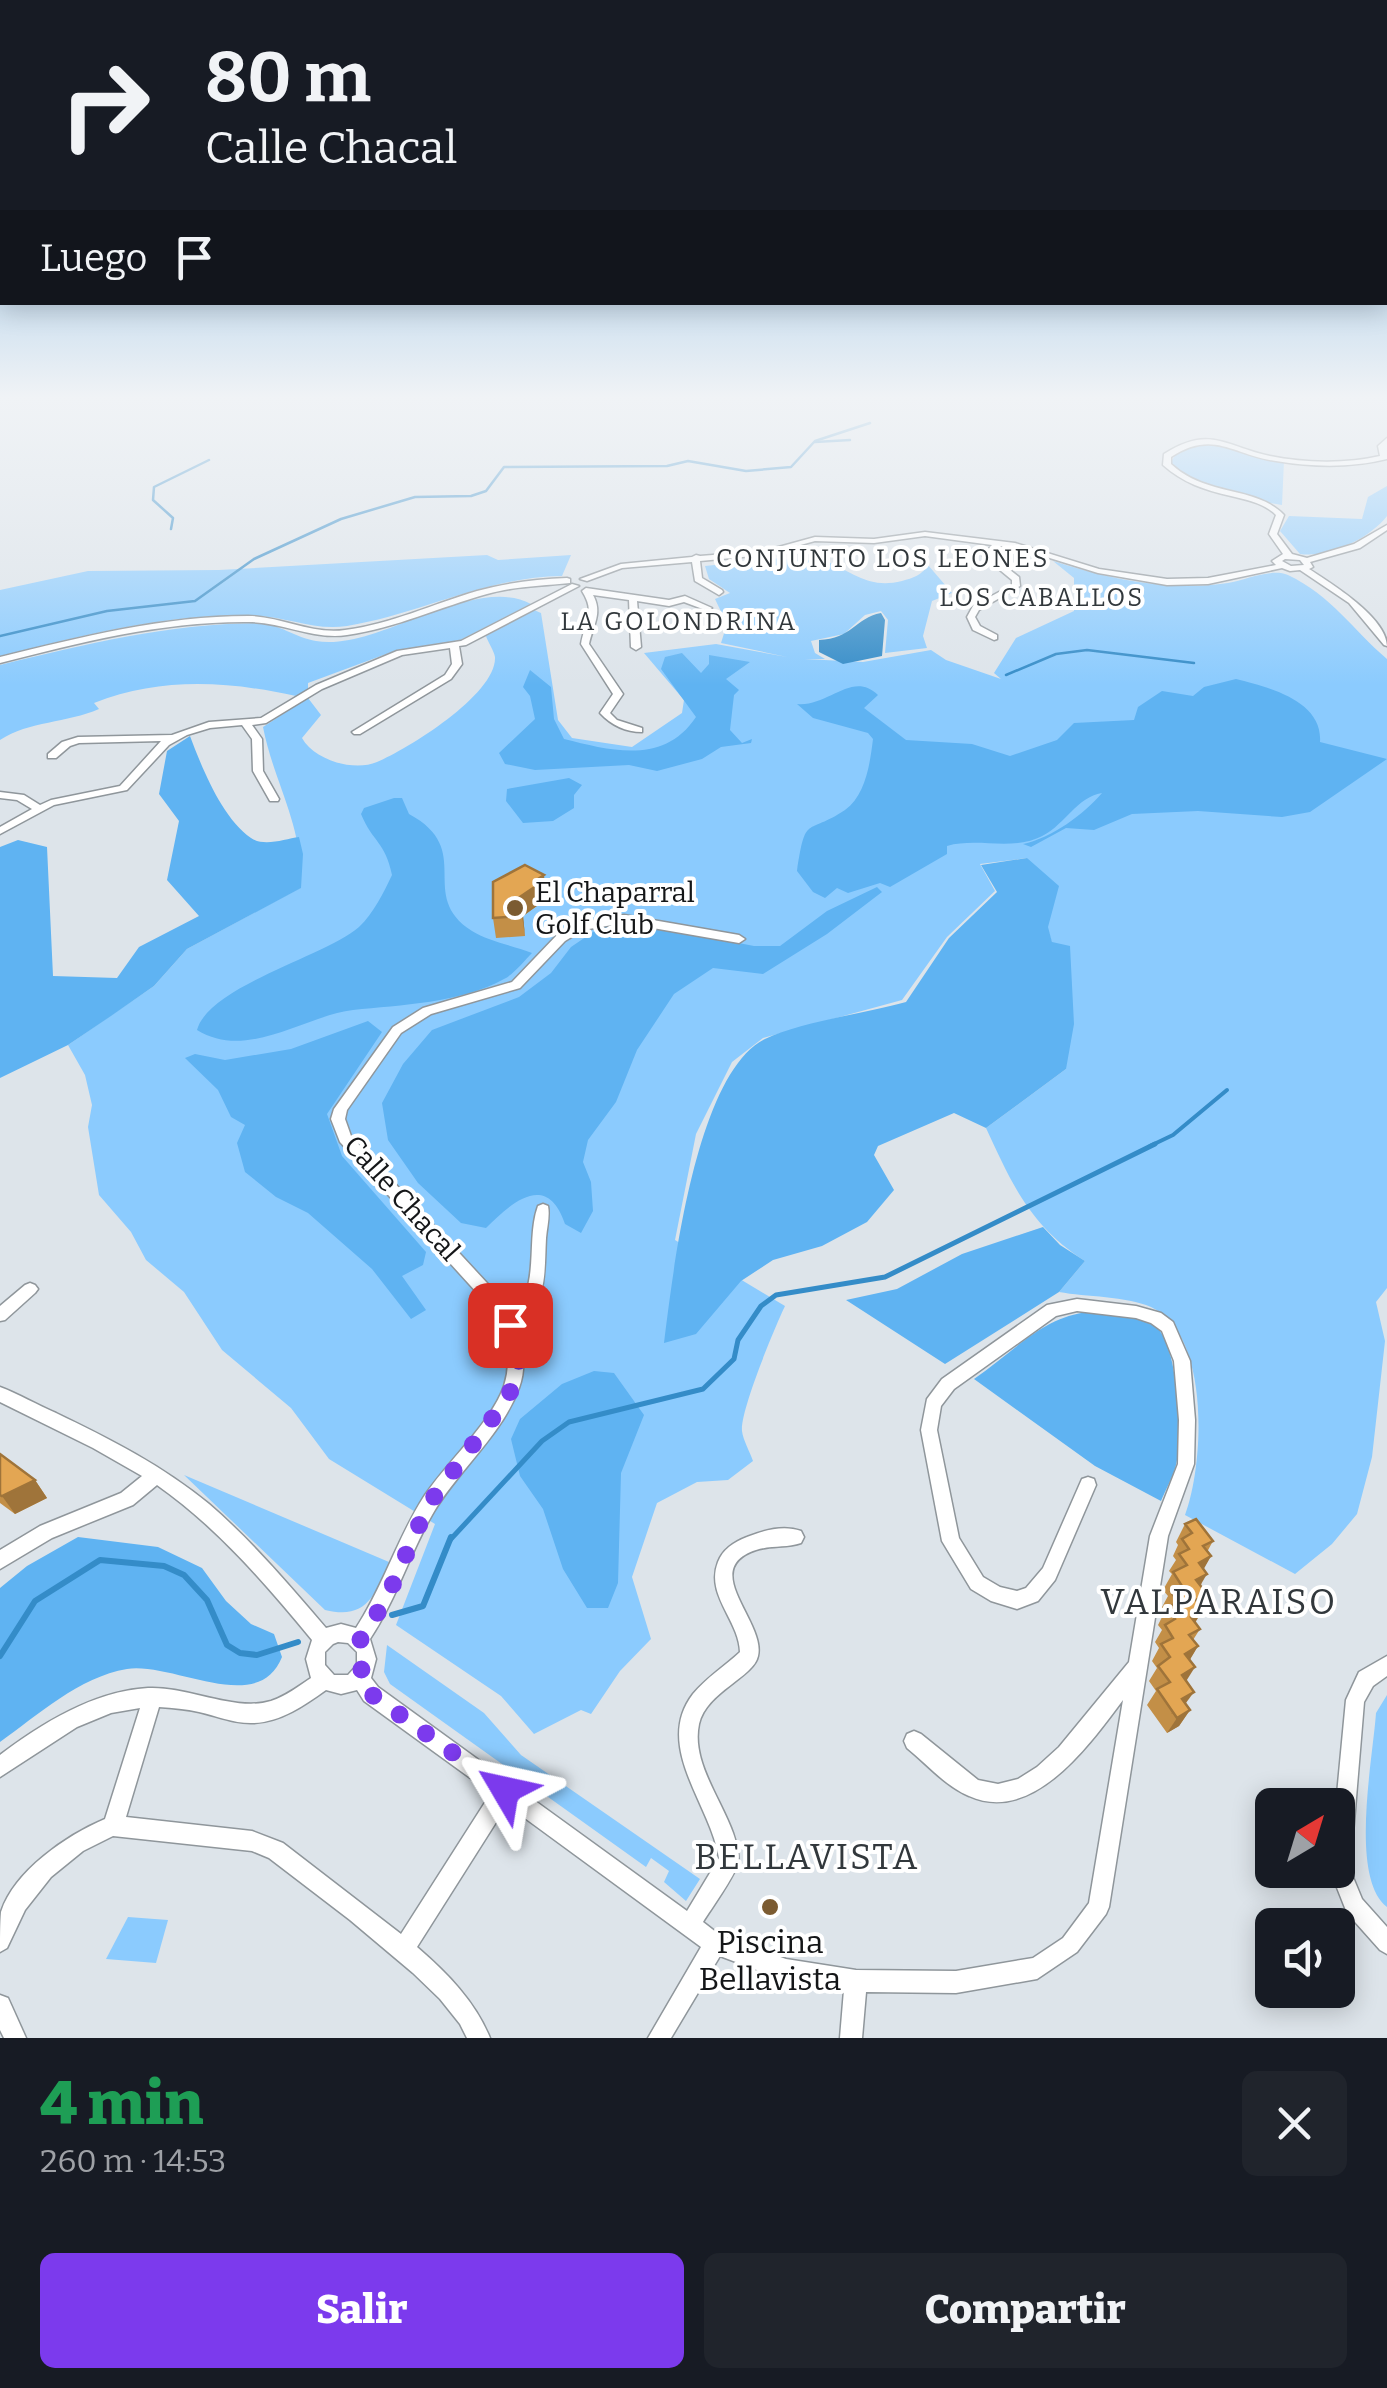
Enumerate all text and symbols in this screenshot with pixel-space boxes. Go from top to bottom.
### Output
text: 80 m [205,36,371,120]
icon: right [40,40,170,170]
text: Calle Chacal [205,121,457,175]
icon: arrive [167,230,222,285]
text: Luego [40,235,147,281]
district label: CONJUNTO LOS LEONES [716,544,1050,574]
district label: LOS CABALLOS [939,583,1145,613]
district label: LA GOLONDRINA [560,607,798,637]
place label: El Chaparral Golf Club [535,876,695,941]
marker: El Chaparral Golf Club [504,897,526,919]
street label: Calle Chacal [337,1129,467,1267]
pin [468,1283,553,1368]
icon: arrive [483,1298,538,1353]
district label: VALPARAISO [1100,1581,1338,1623]
position arrow [453,1738,557,1842]
north arrow [1255,1788,1355,1888]
map controls [1255,1788,1355,2008]
district label: BELLAVISTA [694,1836,920,1878]
marker: Piscina Bellavista [759,1896,781,1918]
button: sound [1255,1908,1355,2008]
place label: Piscina Bellavista [699,1923,841,1998]
text: 4 min [40,2068,203,2140]
button: close [1242,2071,1347,2176]
text: 260 m · 14:53 [40,2142,226,2180]
button: Salir [40,2253,684,2368]
button: Compartir [704,2253,1347,2368]

